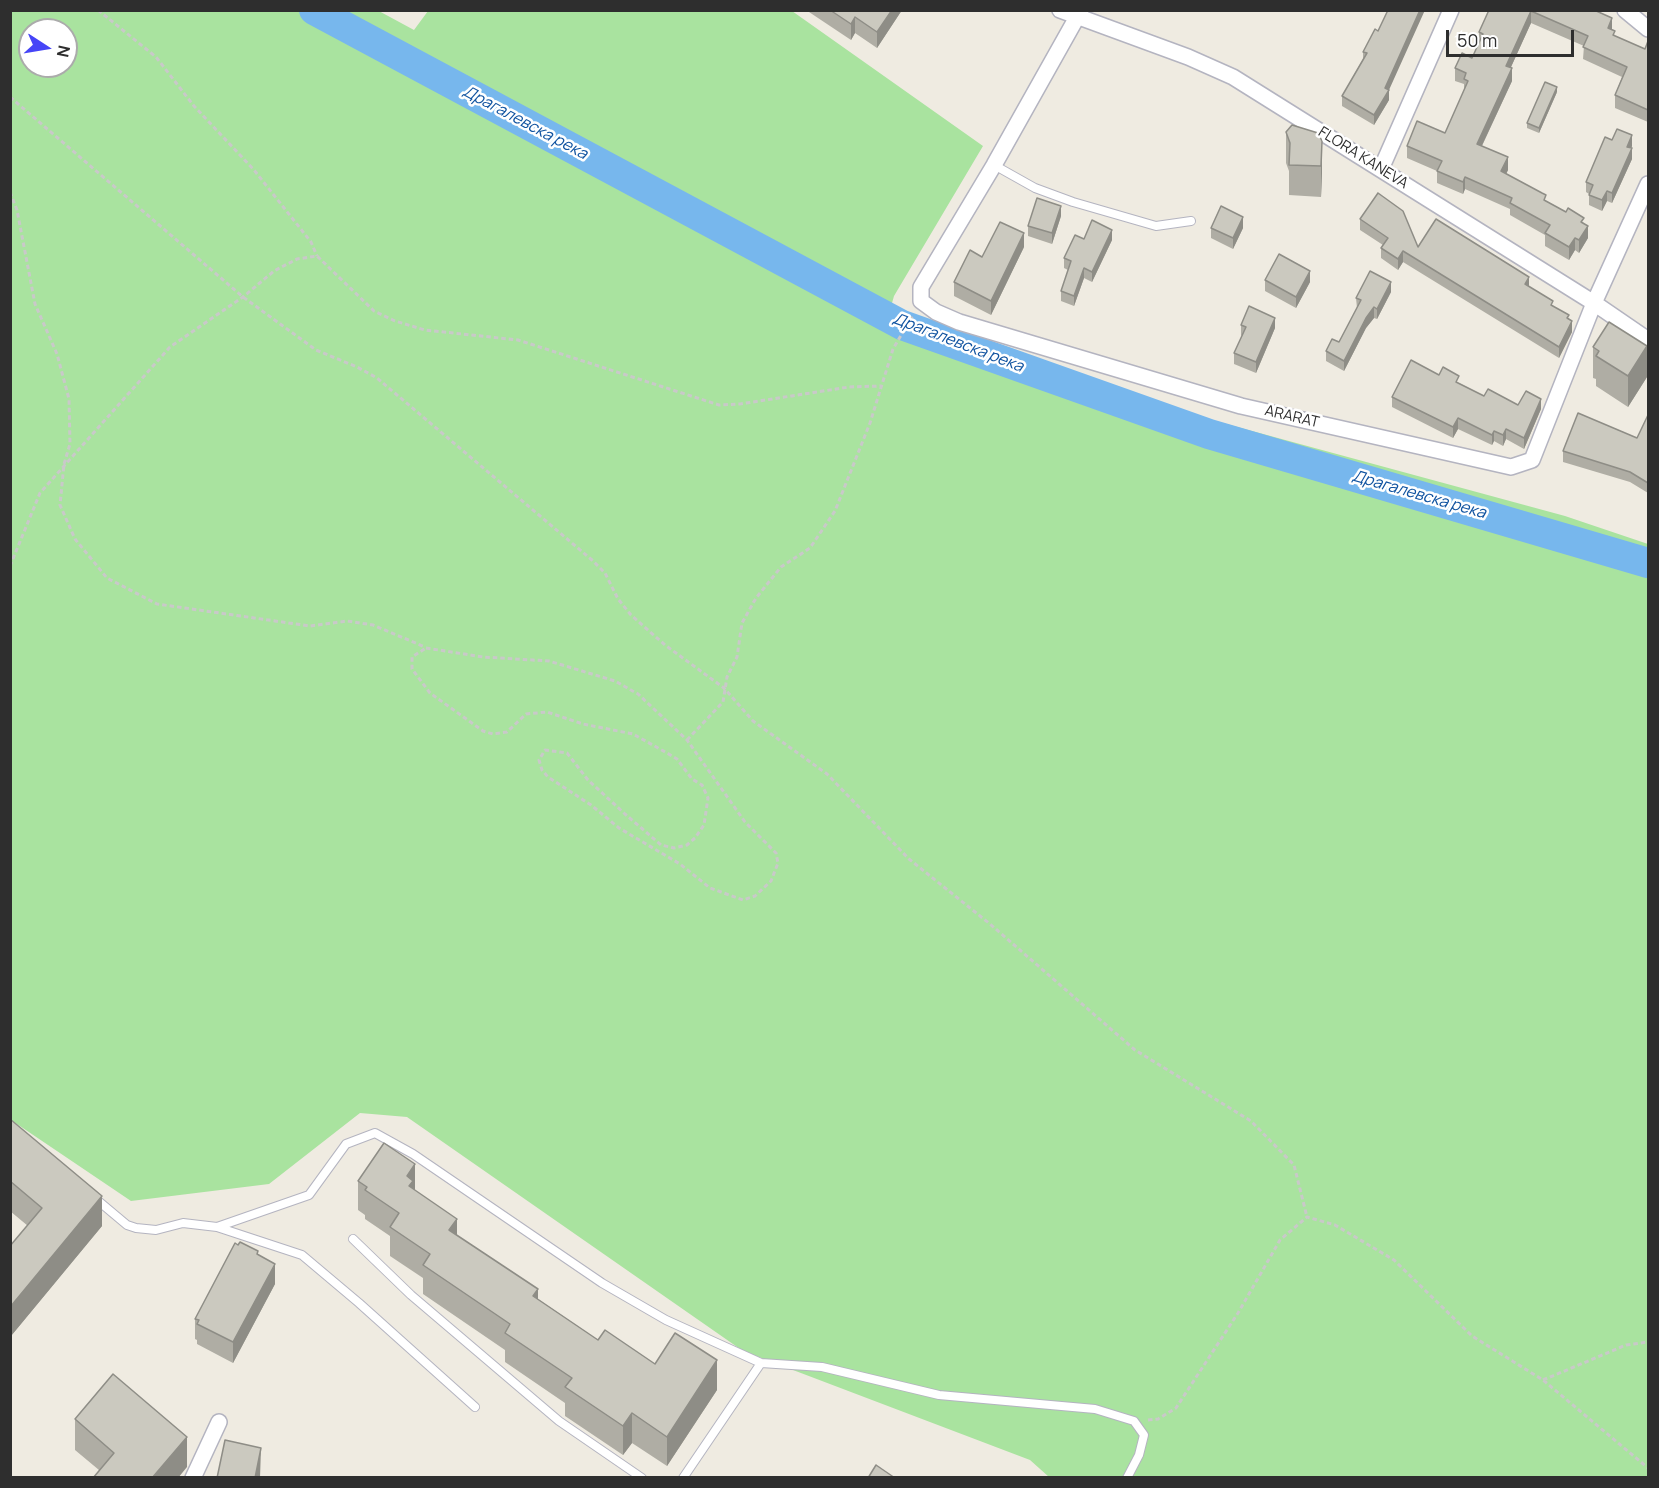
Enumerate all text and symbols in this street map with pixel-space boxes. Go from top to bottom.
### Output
north arrow [18,18,78,78]
scale bar [1449,18,1576,56]
text: 50 m [1457,28,1497,52]
text: N [52,43,76,59]
water label: Драгалевска река [460,82,590,164]
street label: FLORA KANEVA [1315,123,1411,193]
water label: Драгалевска река [890,309,1026,377]
street label: ARARAT [1263,402,1321,432]
water label: Драгалевска река [1350,467,1488,523]

